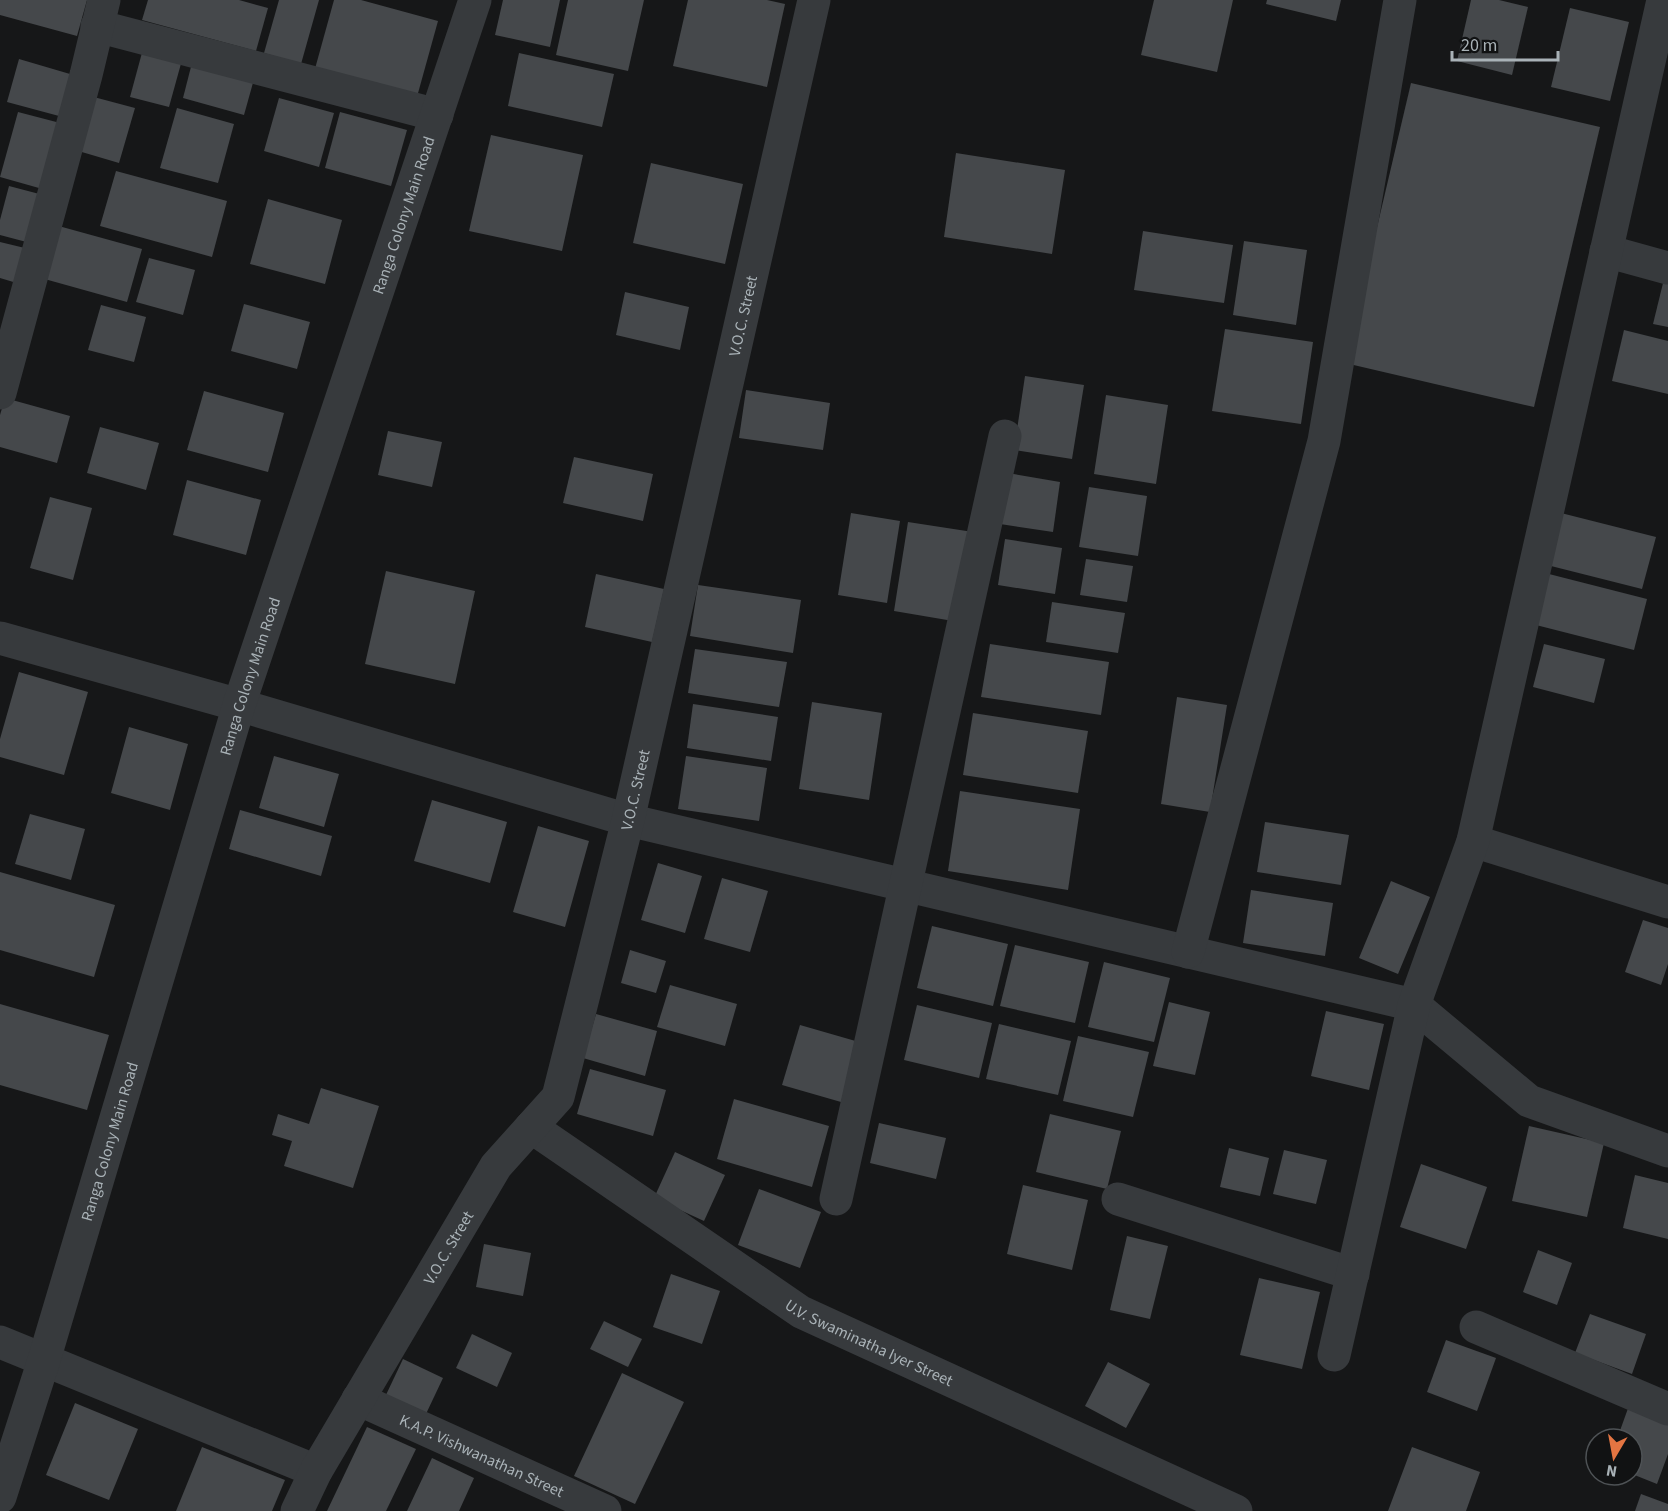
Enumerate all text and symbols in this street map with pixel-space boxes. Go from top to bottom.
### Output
scale bar [1452,24,1558,62]
text: 20 m [1461,33,1497,58]
street label: Ranga Colony Main Road [367,134,441,297]
street label: V.O.C. Street [724,273,763,358]
street label: Ranga Colony Main Road [215,594,286,758]
street label: V.O.C. Street [616,747,656,833]
street label: Ranga Colony Main Road [76,1059,144,1224]
street label: V.O.C. Street [418,1206,480,1289]
street label: U.V. Swaminatha Iyer Street [780,1294,957,1392]
street label: K.A.P. Vishwanathan Street [396,1409,568,1503]
north arrow [1584,1427,1644,1487]
text: N [1604,1459,1619,1483]

